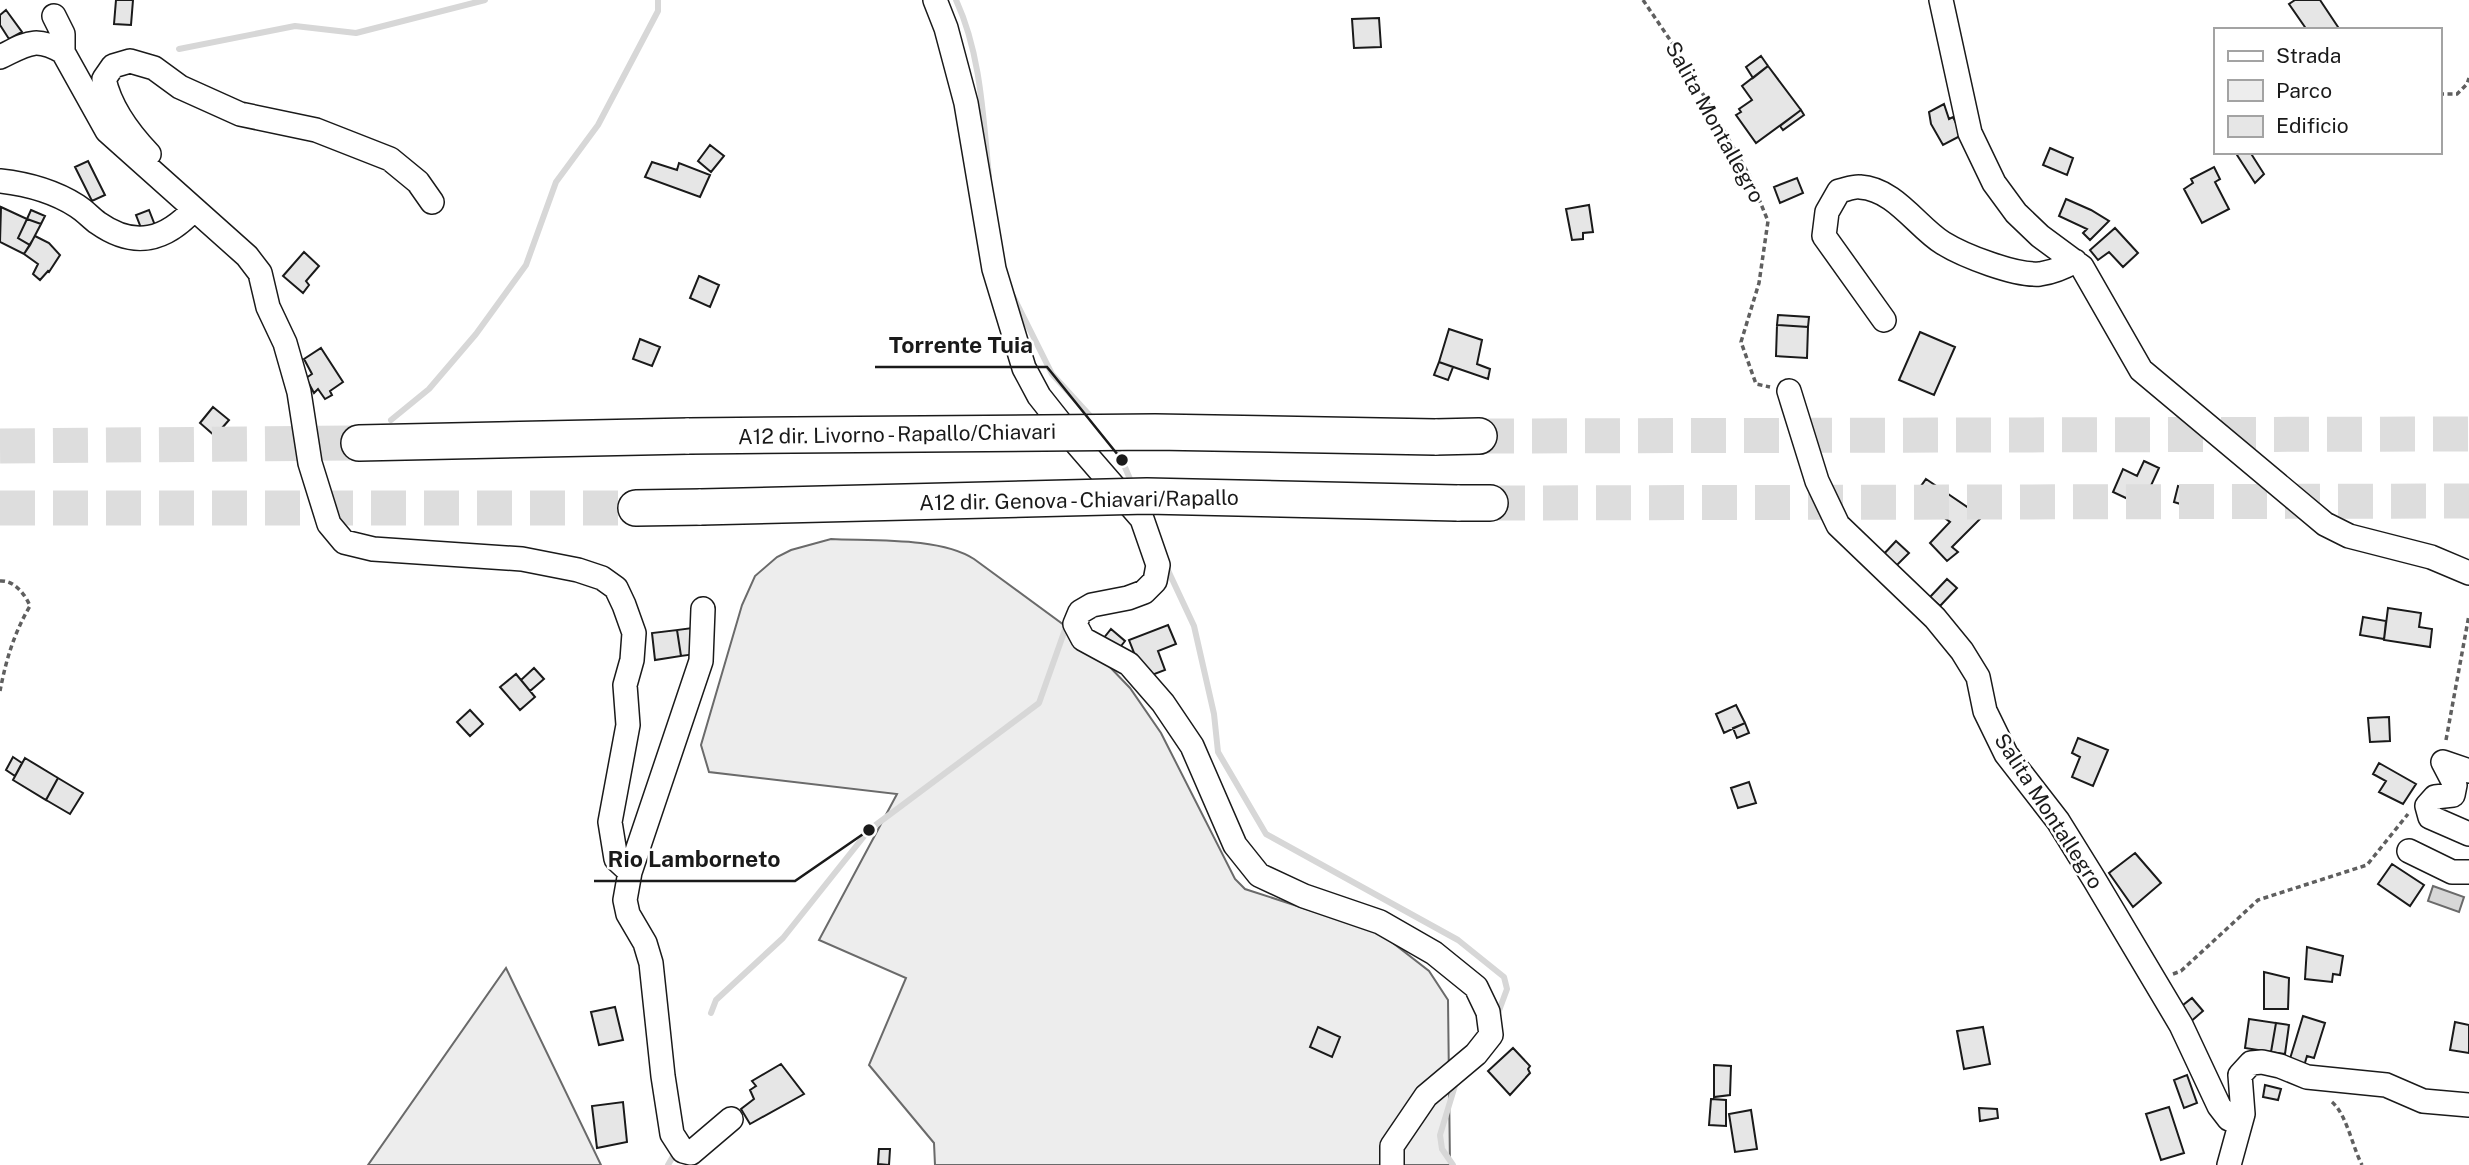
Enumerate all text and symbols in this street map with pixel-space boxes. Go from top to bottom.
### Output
legend [2214,28,2441,154]
street label: Salita Montallegro [1660,37,1770,207]
text: Strada [2276,43,2341,68]
text: Parco [2276,78,2332,103]
text: Edificio [2276,113,2349,138]
callout: Torrente Tuia [875,323,1047,367]
text: Torrente Tuia [889,331,1033,358]
street label: A12 dir. Livorno - Rapallo/Chiavari [738,419,1056,449]
street label: A12 dir. Genova - Chiavari/Rapallo [919,485,1239,515]
street label: Salita Montallegro [1989,729,2109,893]
callout: Rio Lamborneto [594,837,795,881]
text: Rio Lamborneto [608,845,780,872]

